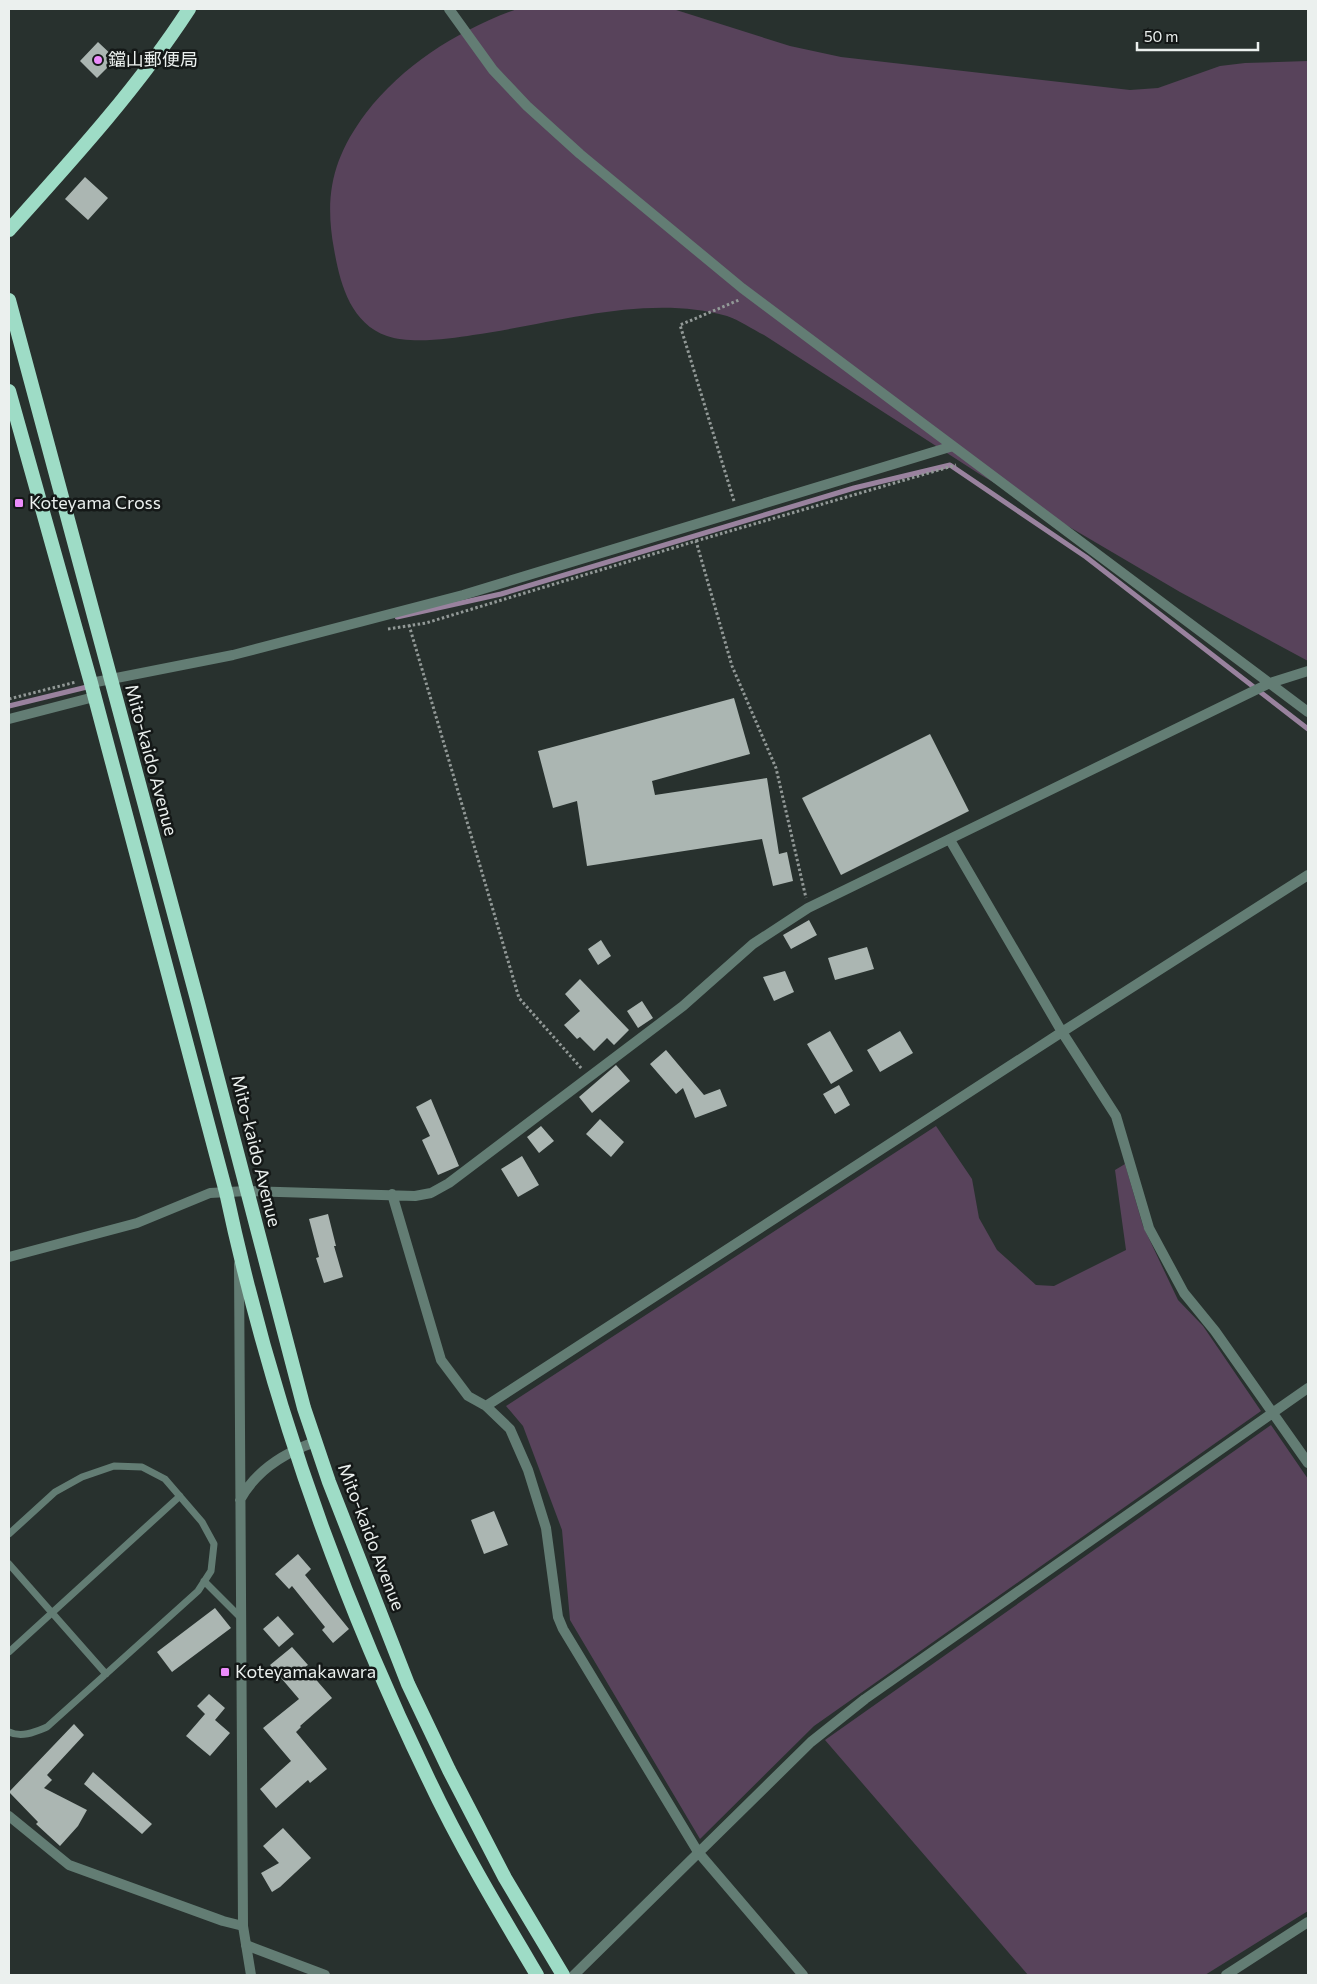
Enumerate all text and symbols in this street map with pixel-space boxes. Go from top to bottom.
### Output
scale bar [1137,20,1258,52]
text: 50 m [1144,27,1178,45]
place label: 鐺山郵便局 [108,48,198,70]
marker: 鐺山郵便局 [92,54,104,66]
place label: Koteyama Cross [29,491,161,513]
marker: Koteyama Cross [13,497,25,509]
street label: Mito-kaido Avenue [121,682,183,838]
street label: Mito-kaido Avenue [227,1072,286,1229]
street label: Mito-kaido Avenue [334,1460,410,1613]
place label: Koteyamakawara [235,1660,376,1682]
marker: Koteyamakawara [219,1666,231,1678]

